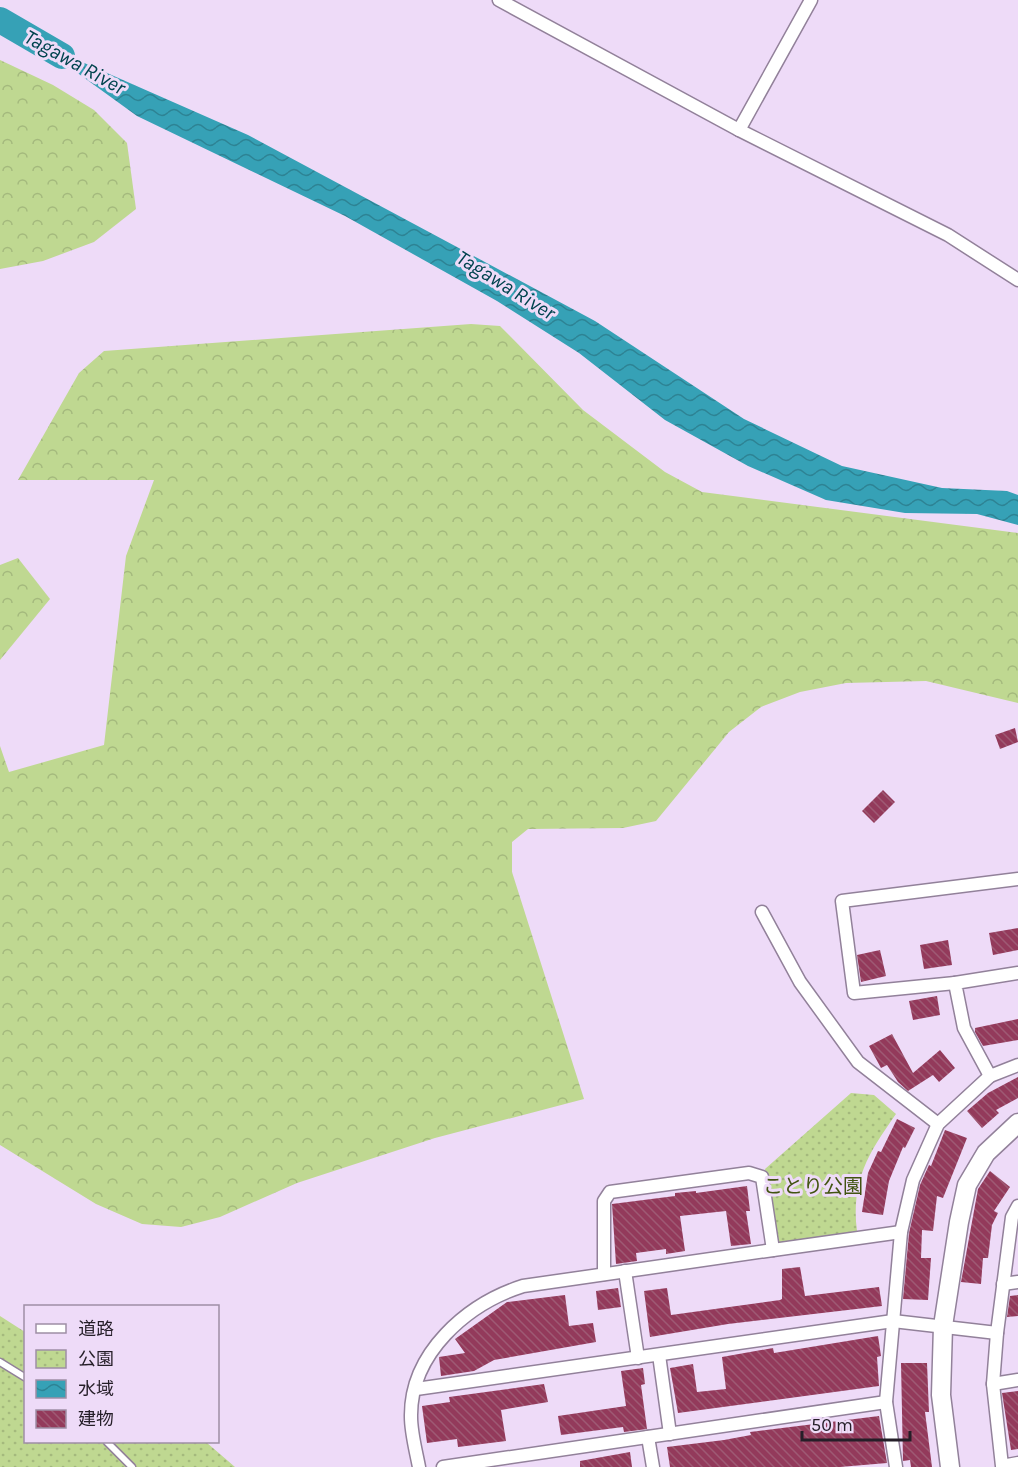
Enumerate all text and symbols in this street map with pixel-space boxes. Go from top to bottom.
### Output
water label: Tagawa River [20,24,131,100]
water label: Tagawa River [452,245,561,325]
park label: ことり公園 [763,1175,863,1198]
legend [24,1305,219,1443]
text: 道路 [78,1318,114,1340]
text: 公園 [78,1348,114,1370]
text: 水域 [78,1378,114,1400]
scale bar [802,1404,910,1442]
text: 建物 [78,1408,114,1430]
text: 50 m [811,1414,853,1436]

